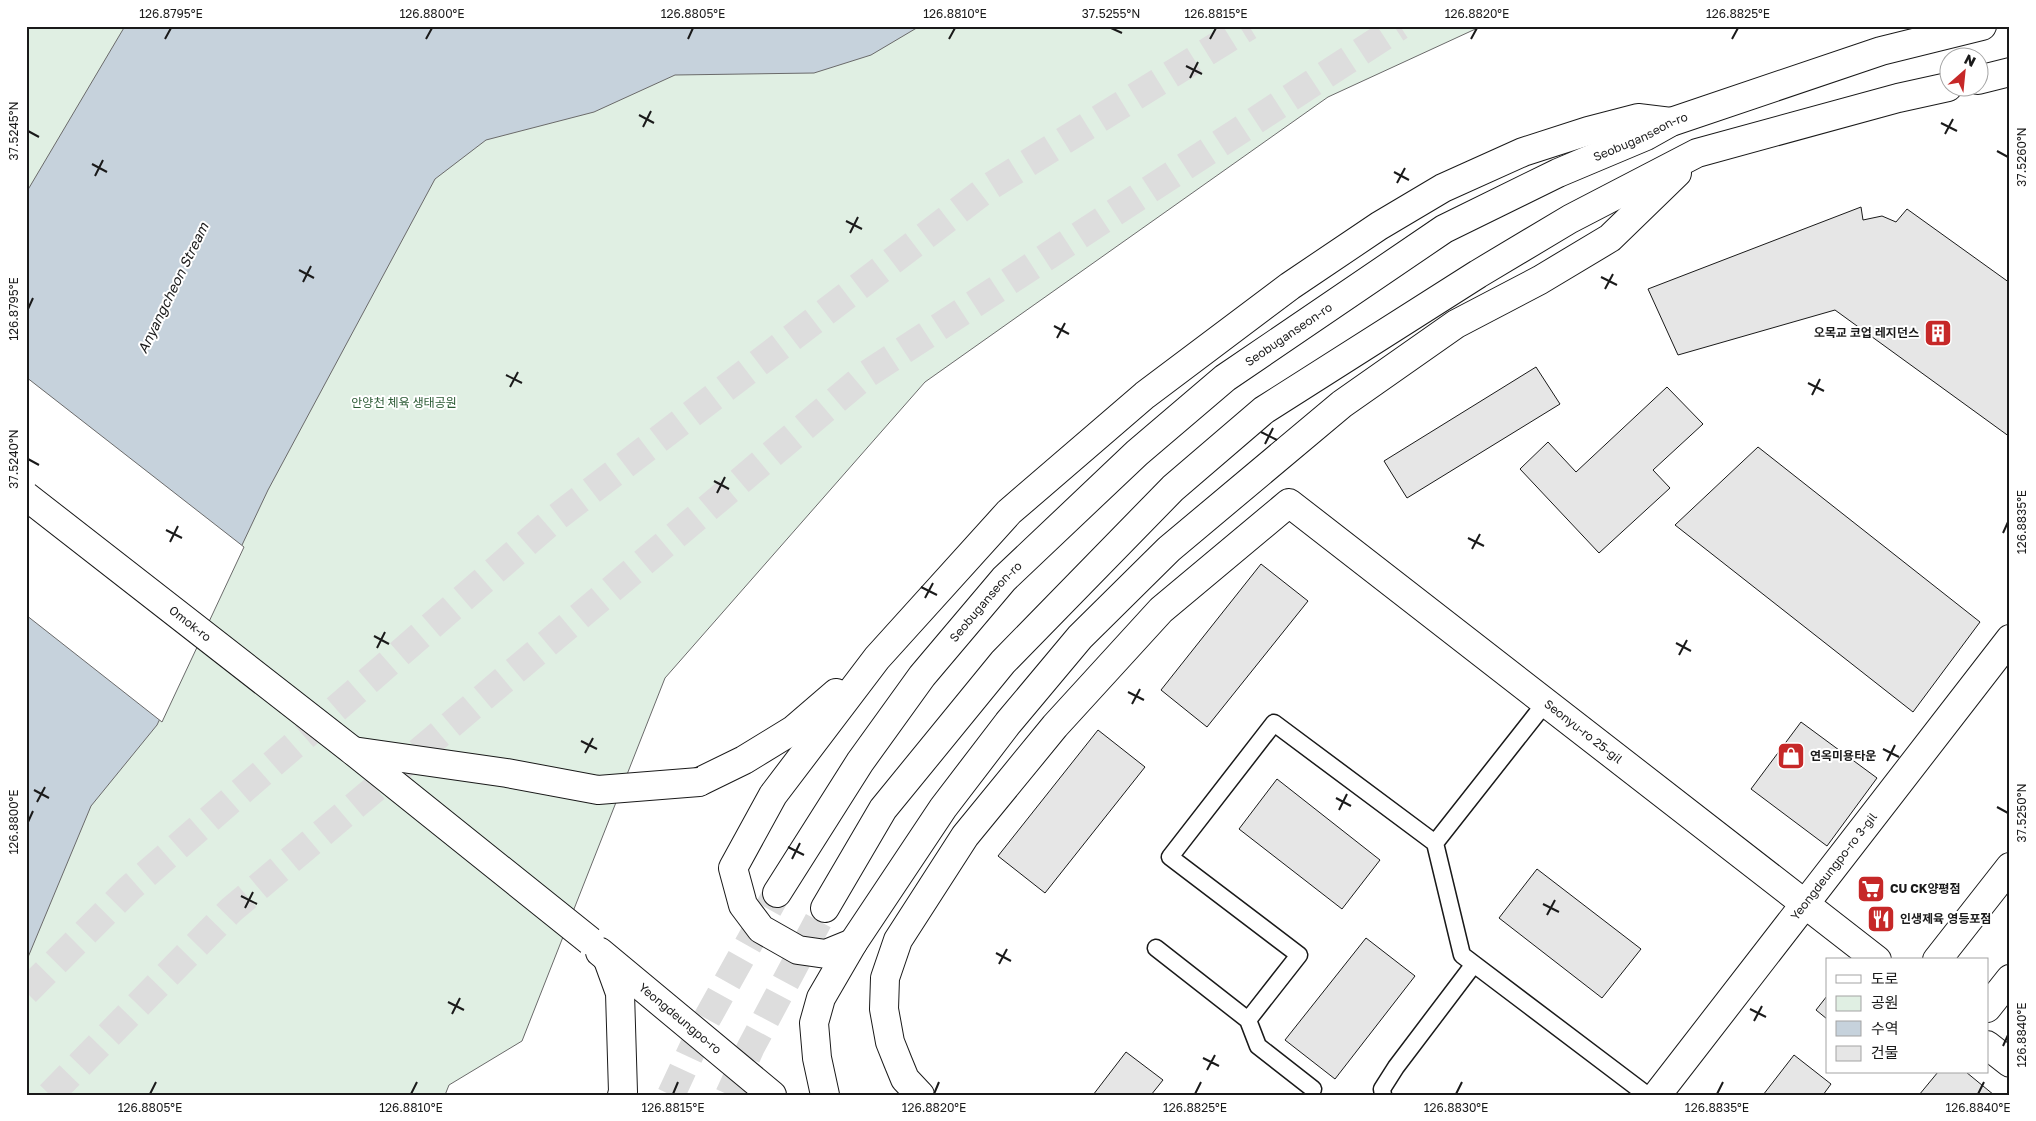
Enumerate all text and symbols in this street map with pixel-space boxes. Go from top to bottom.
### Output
text: 126.8795°E [139,6,203,21]
text: 126.8800°E [399,6,465,21]
text: 126.8805°E [661,6,725,21]
text: 126.8810°E [923,6,987,21]
text: 37.5255°N [1082,6,1140,21]
text: 126.8815°E [1184,6,1248,21]
text: 126.8820°E [1445,6,1509,21]
text: 126.8825°E [1706,6,1770,21]
north arrow [1938,48,1988,98]
text: N [1962,50,1979,70]
text: 37.5245°N [6,102,21,160]
street label: Seobuganseon-ro [1591,109,1690,164]
text: 37.5260°N [2014,127,2029,187]
water label: Anyangcheon Stream [134,219,212,356]
text: 126.8795°E [6,277,21,341]
street label: Seobuganseon-ro [1242,299,1335,369]
building icon: 오목교 코업 레지던스 [1923,318,1953,348]
place label: 오목교 코업 레지던스 [1814,325,1919,340]
park label: 안양천 체육 생태공원 [351,395,457,410]
text: 37.5240°N [6,429,21,489]
text: 126.8835°E [2014,490,2029,554]
street label: Seobuganseon-ro [946,558,1025,645]
street label: Omok-ro [166,602,214,645]
street label: Seonyu-ro 25-gil [1541,696,1626,767]
shop icon: 연옥미용타운 [1776,741,1806,771]
place label: 연옥미용타운 [1810,748,1876,763]
text: 37.5250°N [2014,783,2029,843]
text: 126.8800°E [6,789,21,855]
street label: Yeongdeungpo-ro 3-gil [1787,809,1880,923]
supermarket icon: CU CK양평점 [1856,874,1886,904]
place label: CU CK양평점 [1890,881,1961,896]
restaurant icon: 인생제육 영등포점 [1866,904,1896,934]
place label: 인생제육 영등포점 [1900,911,1991,926]
legend [1826,958,1988,1074]
text: 도로 [1871,969,1899,987]
street label: Yeongdeungpo-ro [636,979,725,1057]
text: 공원 [1871,993,1899,1011]
text: 126.8840°E [2014,1002,2029,1068]
text: 수역 [1871,1019,1899,1037]
text: 건물 [1871,1043,1899,1061]
text: 126.8805°E [118,1100,182,1115]
text: 126.8810°E [379,1100,443,1115]
text: 126.8815°E [641,1100,705,1115]
text: 126.8820°E [902,1100,966,1115]
text: 126.8825°E [1163,1100,1227,1115]
text: 126.8830°E [1424,1100,1488,1115]
text: 126.8835°E [1685,1100,1749,1115]
text: 126.8840°E [1945,1100,2011,1115]

